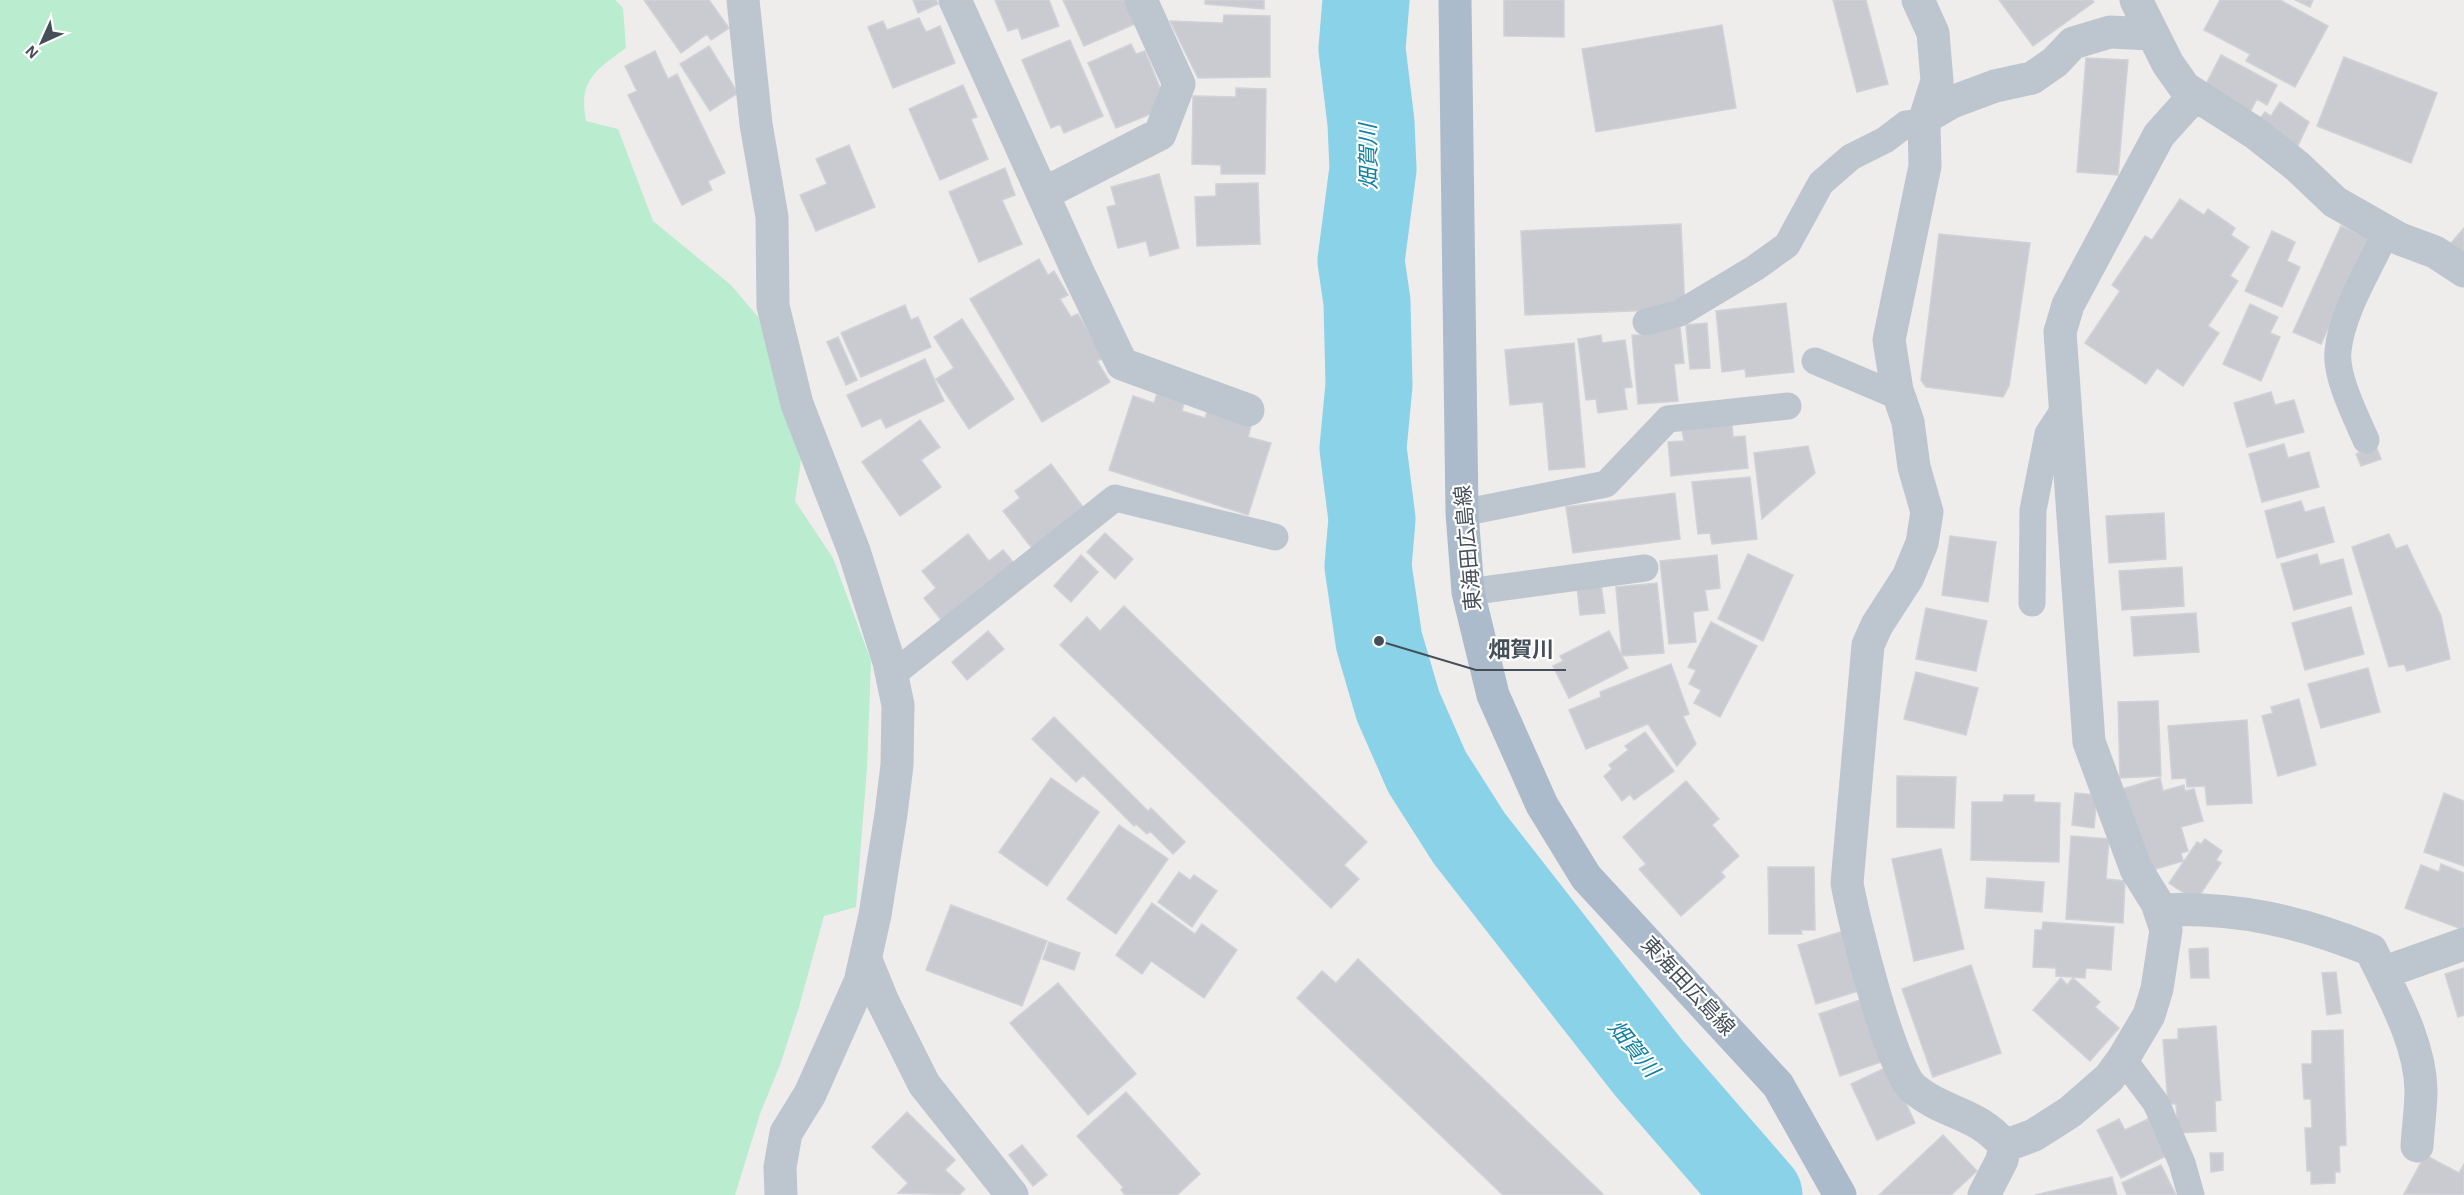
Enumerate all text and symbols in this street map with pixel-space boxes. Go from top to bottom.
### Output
north arrow [12,12,72,72]
text: N [23,42,42,61]
water label: 畑賀川 [1356,122,1381,190]
street label: 東海田広島線 [1452,484,1484,612]
callout: 畑賀川 [1476,630,1566,670]
text: 畑賀川 [1488,638,1554,661]
street label: 東海田広島線 [1637,932,1739,1040]
water label: 畑賀川 [1604,1015,1665,1083]

